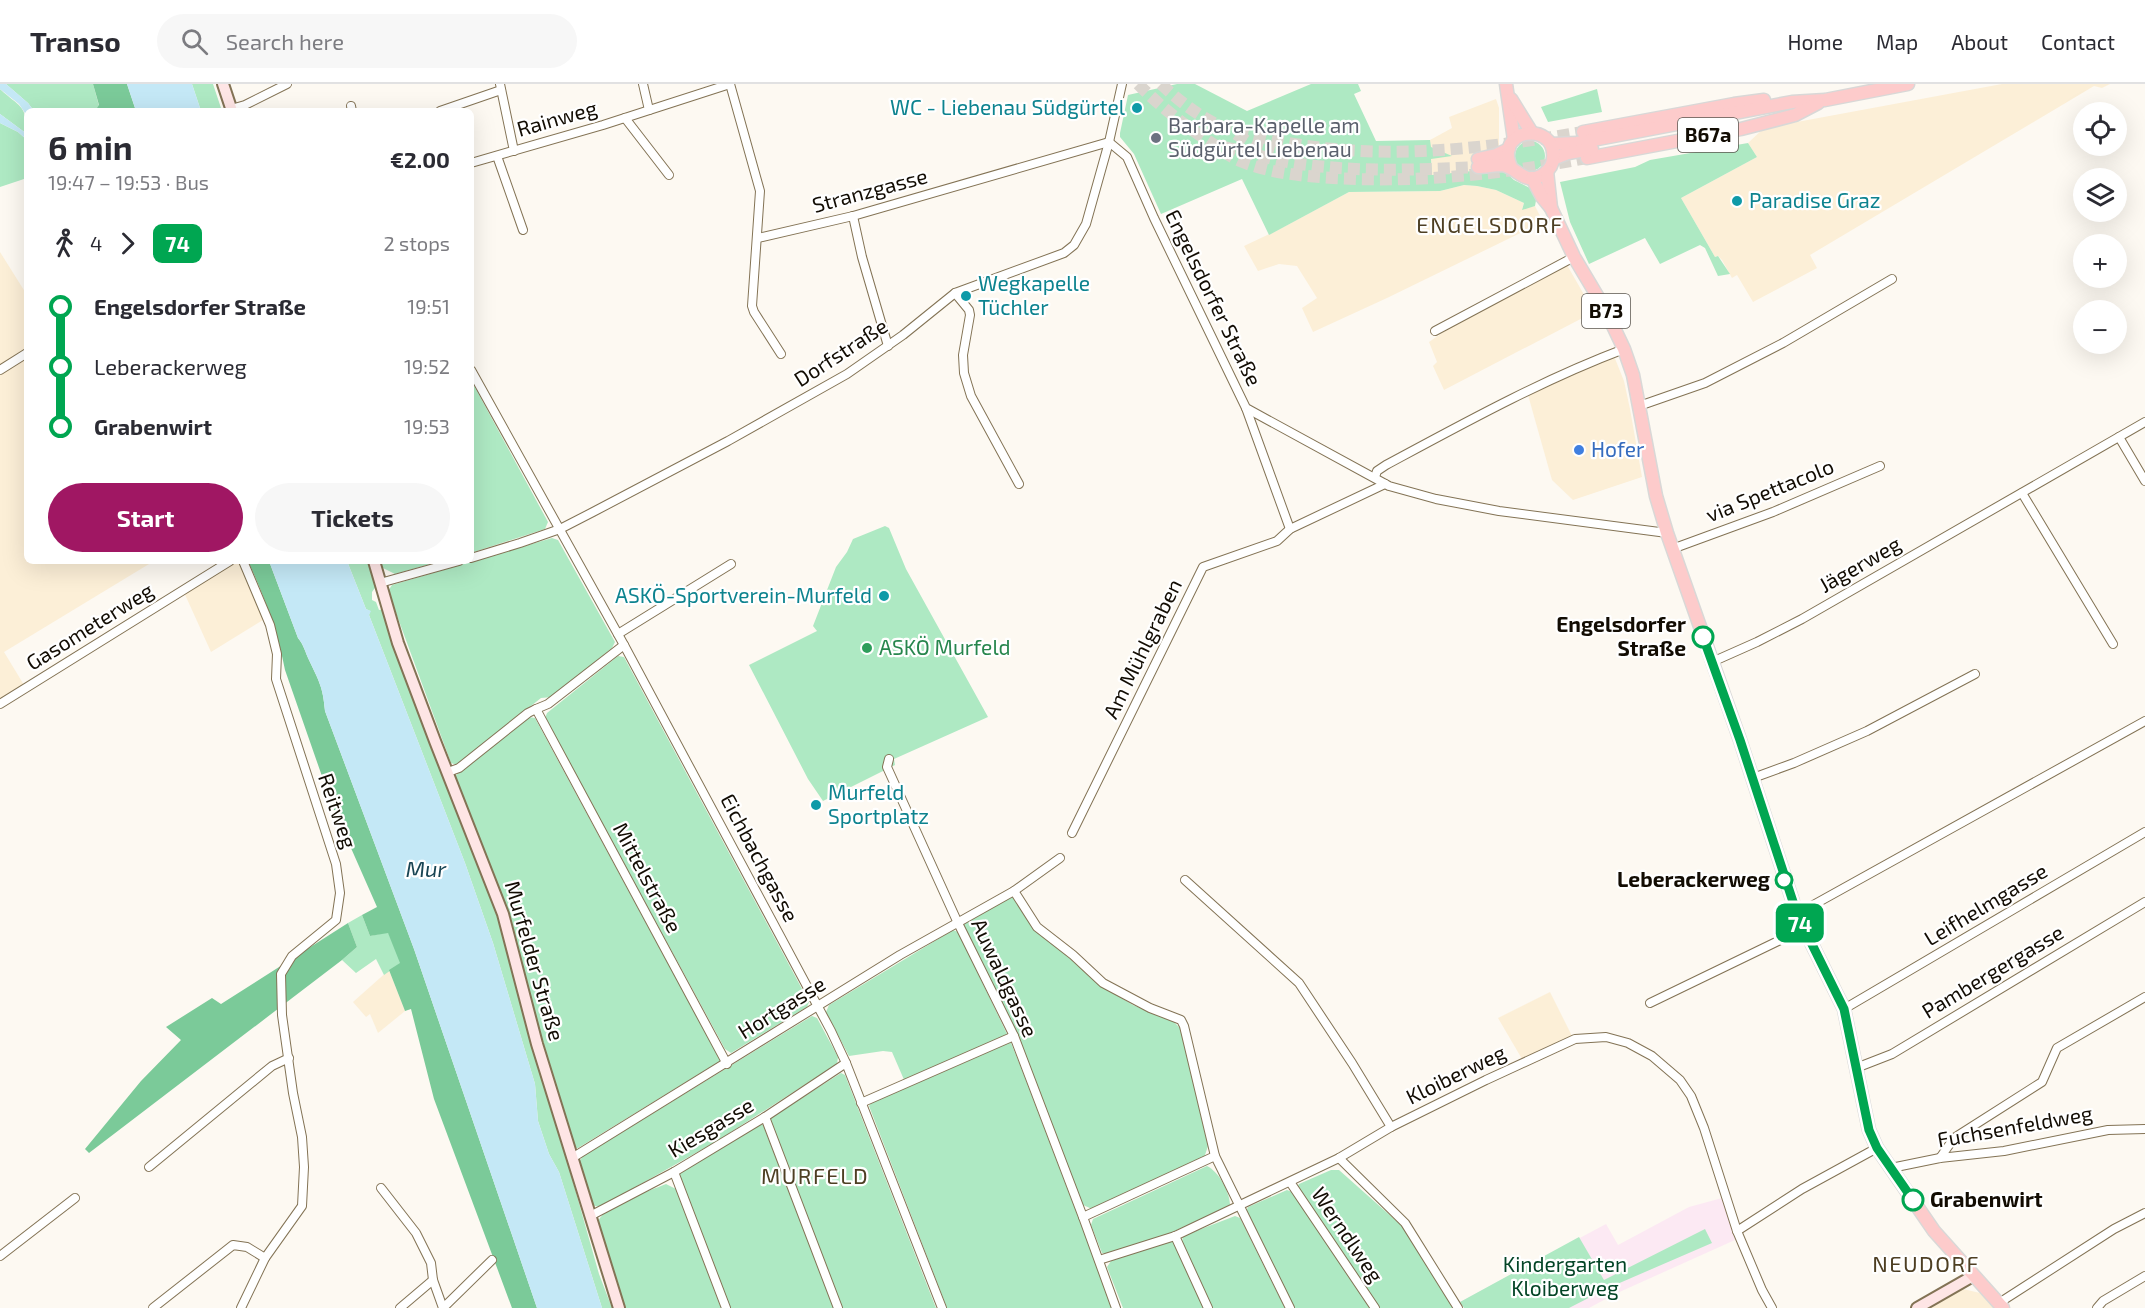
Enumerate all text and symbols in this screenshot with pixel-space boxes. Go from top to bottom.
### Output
search box [157,14,577,68]
text: Transo [30,24,121,58]
icon: search [178,25,211,58]
text: Search here [226,28,344,54]
text: Home [1787,29,1843,54]
text: Map [1876,29,1918,54]
text: About [1951,29,2008,54]
text: Contact [2041,29,2115,54]
street label: Rainweg [514,94,600,141]
place label: WC - Liebenau Südgürtel [890,94,1126,119]
marker: WC - Liebenau Südgürtel [1130,101,1144,115]
map controls [2073,102,2127,354]
button: locate [2073,102,2127,156]
place label: Barbara-Kapelle am Südgürtel Liebenau [1168,112,1360,161]
road number: B67a [1678,118,1738,152]
text: 6 min [48,127,133,167]
marker: Barbara-Kapelle am Südgürtel Liebenau [1149,131,1163,145]
text: €2.00 [390,146,450,172]
street label: Stranzgasse [809,162,930,217]
button: layers [2073,168,2127,222]
text: 19:47 – 19:53 · Bus [48,170,209,194]
place label: Paradise Graz [1749,187,1881,212]
marker: Paradise Graz [1730,194,1744,208]
street label: Engelsdorfer Straße [1161,205,1268,390]
district label: ENGELSDORF [1416,211,1564,237]
icon: walk [48,227,81,260]
icon: forward [111,227,144,260]
text: 4 [90,231,102,255]
text: 74 [165,231,190,256]
text: 2 stops [383,231,450,255]
button: + [2073,234,2127,288]
place label: Wegkapelle Tüchler [978,270,1090,319]
marker: Wegkapelle Tüchler [959,289,973,303]
text: Engelsdorfer Straße [94,293,306,319]
text: 19:51 [407,294,450,318]
road number: B73 [1582,294,1630,328]
button: − [2073,300,2127,354]
street label: Dorfstraße [789,312,892,391]
text: Leberackerweg [94,353,247,379]
text: 19:52 [404,354,450,378]
text: Grabenwirt [94,413,212,439]
text: 19:53 [404,414,450,438]
place label: Hofer [1591,436,1645,461]
marker: Hofer [1572,443,1586,457]
street label: via Spettacolo [1702,453,1837,527]
button: Start [48,483,243,552]
button: Tickets [255,483,450,552]
street label: Jägerweg [1814,530,1905,597]
street label: Am Mühlgraben [1097,575,1186,722]
street label: Gasometerweg [21,577,158,675]
place label: ASKÖ-Sportverein-Murfeld [615,582,872,607]
marker: ASKÖ-Sportverein-Murfeld [877,589,891,603]
place label: Engelsdorfer Straße [1556,611,1686,660]
marker: Engelsdorfer Straße [1692,626,1714,648]
place label: ASKÖ Murfeld [879,634,1011,659]
marker: ASKÖ Murfeld [860,641,874,655]
street label: Reitweg [314,770,363,852]
place label: Murfeld Sportplatz [828,779,929,828]
street label: Eichbachgasse [716,789,804,925]
marker: Murfeld Sportplatz [809,798,823,812]
street label: Mittelstraße [609,818,688,937]
water label: Mur [406,855,447,881]
street label: Leifhelmgasse [1919,857,2051,950]
place label: Leberackerweg [1617,866,1770,891]
marker: Leberackerweg [1775,871,1793,889]
street label: Murfelder Straße [501,878,570,1043]
line badge: 74 [1773,904,1827,942]
text: 74 [1788,911,1812,936]
street label: Auwaldgasse [967,914,1044,1041]
street label: Pambergergasse [1917,919,2068,1023]
street label: Hortgasse [733,970,829,1043]
street label: Kloiberweg [1401,1039,1509,1108]
street label: Kiesgasse [663,1091,758,1162]
street label: Fuchsenfeldweg [1935,1100,2095,1151]
district label: MURFELD [761,1162,869,1188]
street label: Werndlweg [1307,1182,1389,1287]
place label: Grabenwirt [1930,1186,2043,1211]
marker: Grabenwirt [1902,1189,1924,1211]
district label: NEUDORF [1872,1250,1980,1276]
park label: Kindergarten Kloiberweg [1503,1251,1627,1300]

